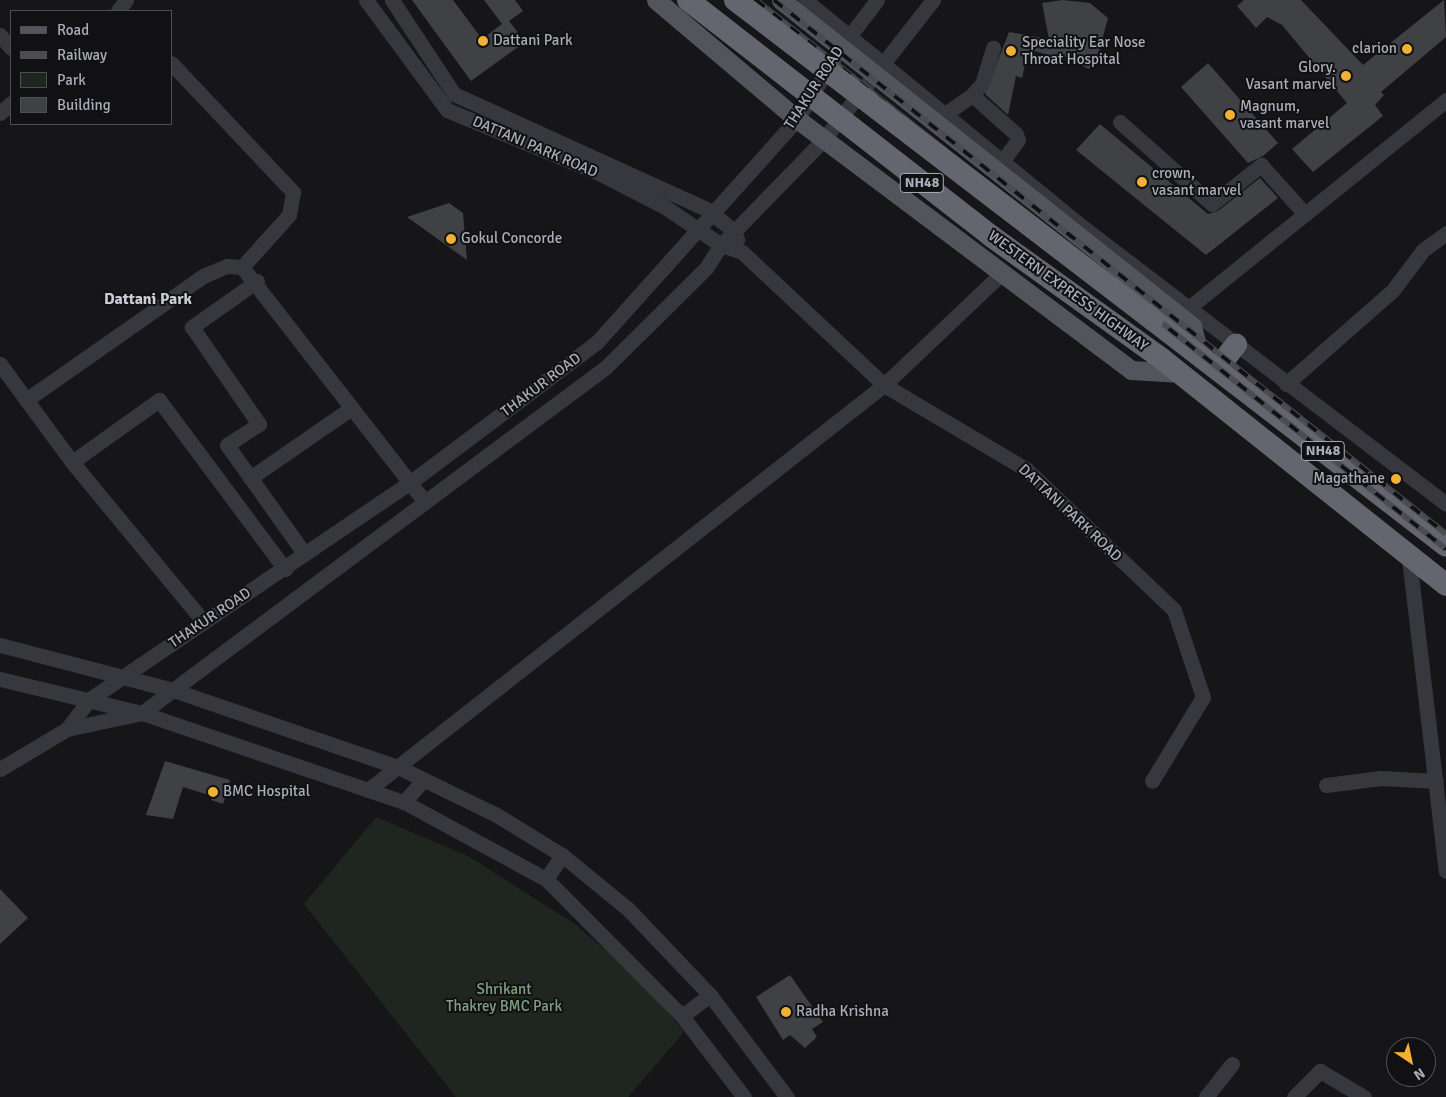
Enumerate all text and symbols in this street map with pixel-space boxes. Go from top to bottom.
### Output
legend [10,10,172,125]
text: Road [57,21,89,39]
place label: Dattani Park [493,32,573,50]
place label: Speciality Ear Nose Throat Hospital [1022,33,1145,68]
marker: Dattani Park [477,35,489,47]
place label: clarion [1352,40,1397,58]
street label: THAKUR ROAD [781,43,847,133]
marker: clarion [1401,43,1413,55]
marker: Speciality Ear Nose Throat Hospital [1004,44,1018,58]
text: Railway [57,46,107,64]
place label: Glory. Vasant marvel [1245,58,1336,93]
marker: Glory. Vasant marvel [1340,70,1352,82]
text: Park [57,71,86,89]
text: Building [57,96,111,114]
place label: Magnum, vasant marvel [1240,97,1329,132]
marker: Magnum, vasant marvel [1224,109,1236,121]
street label: DATTANI PARK ROAD [470,112,600,182]
place label: crown, vasant marvel [1152,164,1241,199]
road number: NH48 [900,172,944,194]
marker: crown, vasant marvel [1136,176,1148,188]
street label: WESTERN EXPRESS HIGHWAY [984,227,1152,355]
place label: Gokul Concorde [461,230,562,248]
marker: Gokul Concorde [445,233,457,245]
district label: Dattani Park [104,289,192,309]
street label: THAKUR ROAD [498,349,584,421]
road number: NH48 [1300,440,1346,462]
street label: DATTANI PARK ROAD [1015,461,1125,565]
place label: Magathane [1313,470,1385,488]
marker: Magathane [1389,472,1403,486]
street label: THAKUR ROAD [166,584,254,652]
place label: BMC Hospital [223,783,310,801]
marker: BMC Hospital [207,786,219,798]
park label: Shrikant Thakrey BMC Park [446,980,562,1015]
place label: Radha Krishna [796,1003,889,1021]
marker: Radha Krishna [780,1006,792,1018]
north arrow [1386,1037,1436,1087]
text: N [1410,1064,1428,1084]

